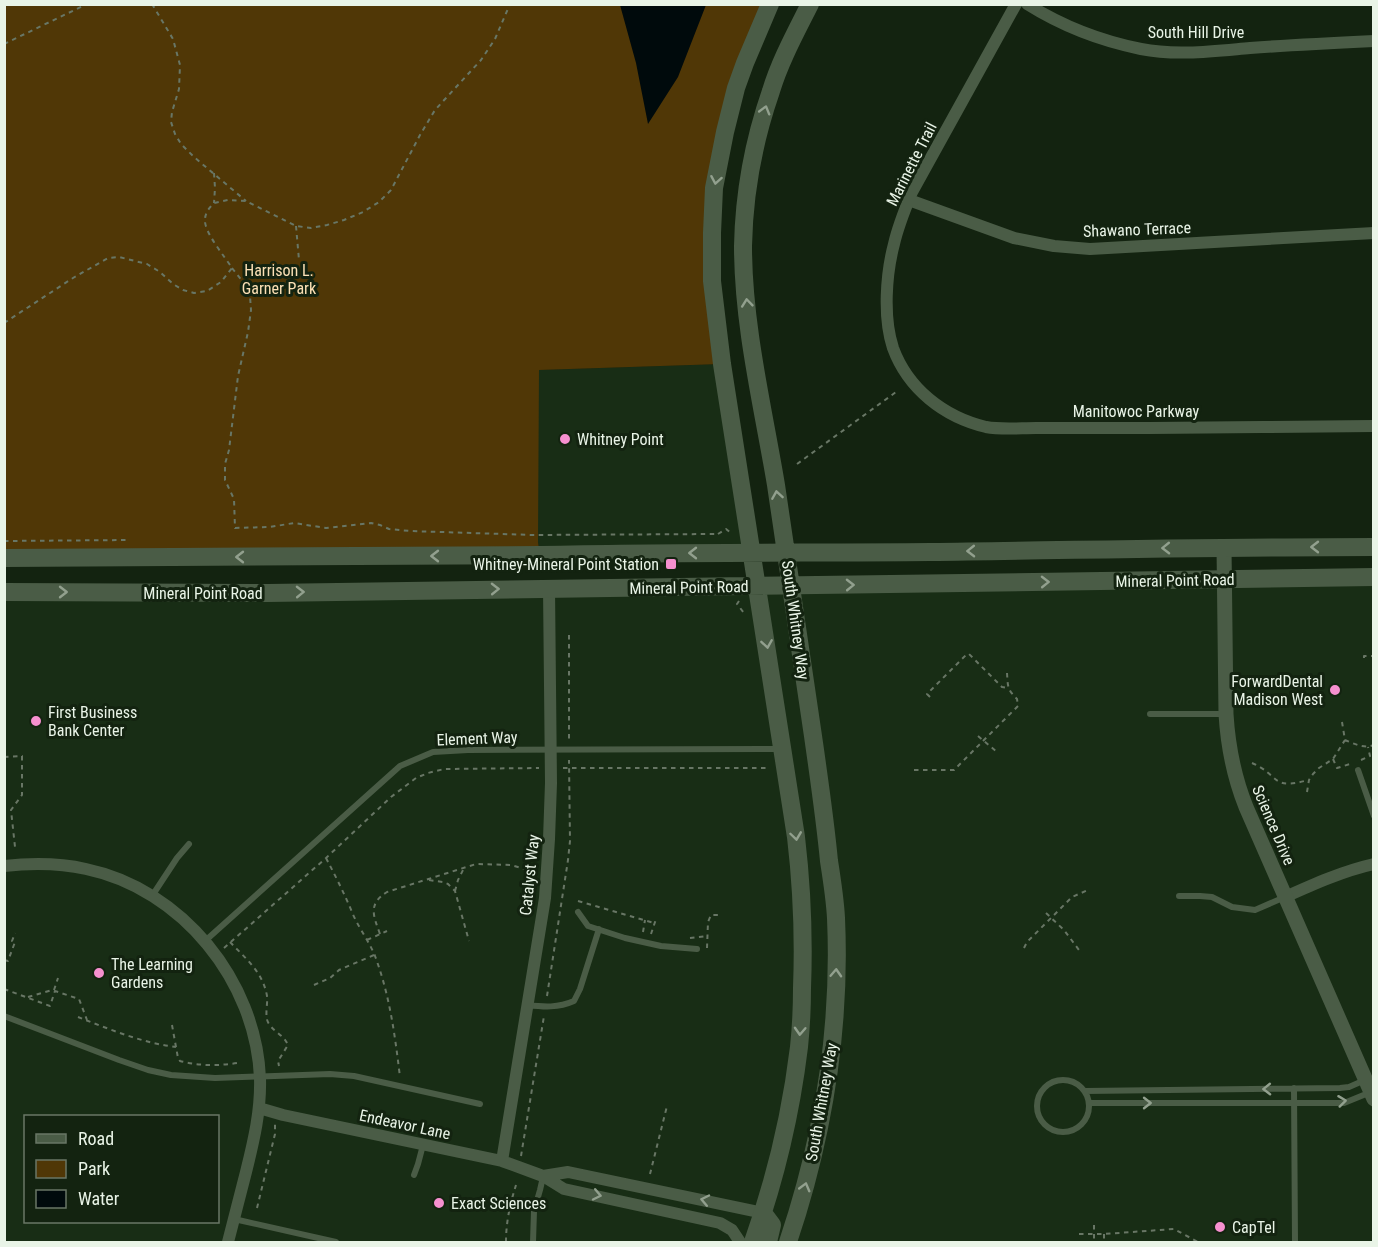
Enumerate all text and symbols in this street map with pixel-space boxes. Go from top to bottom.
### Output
street label: South Hill Drive [1148,23,1244,42]
one-way arrow [758,105,770,116]
street label: Marinette Trail [882,119,941,209]
one-way arrow [710,175,723,185]
street label: Shawano Terrace [1083,218,1191,241]
park label: Harrison L. Garner Park [242,261,317,298]
one-way arrow [741,298,754,307]
street label: Manitowoc Parkway [1073,402,1200,421]
place label: Whitney Point [577,430,664,449]
marker: Whitney Point [558,432,572,446]
one-way arrow [772,490,784,500]
one-way arrow [1311,541,1320,553]
one-way arrow [1161,542,1170,554]
one-way arrow [966,545,975,557]
one-way arrow [689,547,698,559]
one-way arrow [431,550,440,562]
one-way arrow [236,551,245,563]
place label: Whitney-Mineral Point Station [473,555,659,574]
marker: Whitney-Mineral Point Station [664,557,678,571]
street label: South Whitney Way [778,559,813,681]
street label: Mineral Point Road [1115,570,1235,591]
one-way arrow [1040,576,1049,588]
street label: Mineral Point Road [629,577,749,598]
one-way arrow [845,579,854,591]
one-way arrow [490,583,499,595]
street label: Mineral Point Road [143,584,263,603]
one-way arrow [58,586,67,598]
one-way arrow [295,586,304,599]
one-way arrow [760,639,772,648]
place label: ForwardDental Madison West [1231,672,1323,709]
marker: ForwardDental Madison West [1328,683,1342,697]
place label: First Business Bank Center [48,703,137,740]
marker: First Business Bank Center [29,714,43,728]
street label: Element Way [436,728,518,749]
street label: Science Drive [1248,782,1299,868]
one-way arrow [789,832,802,841]
street label: Catalyst Way [516,833,543,916]
place label: The Learning Gardens [111,955,193,992]
marker: The Learning Gardens [92,966,106,980]
one-way arrow [830,969,843,978]
one-way arrow [794,1026,807,1036]
street label: South Whitney Way [802,1041,841,1163]
one-way arrow [1262,1082,1271,1095]
one-way arrow [1143,1096,1152,1109]
one-way arrow [1337,1096,1347,1108]
street label: Endeavor Lane [358,1106,452,1143]
legend [24,1115,219,1223]
text: Road [78,1128,114,1149]
text: Park [78,1158,110,1179]
one-way arrow [798,1182,811,1192]
text: Water [78,1188,120,1209]
one-way arrow [592,1188,602,1201]
place label: Exact Sciences [451,1194,546,1213]
one-way arrow [701,1194,711,1207]
marker: Exact Sciences [432,1196,446,1210]
place label: CapTel [1232,1218,1275,1237]
marker: CapTel [1213,1220,1227,1234]

